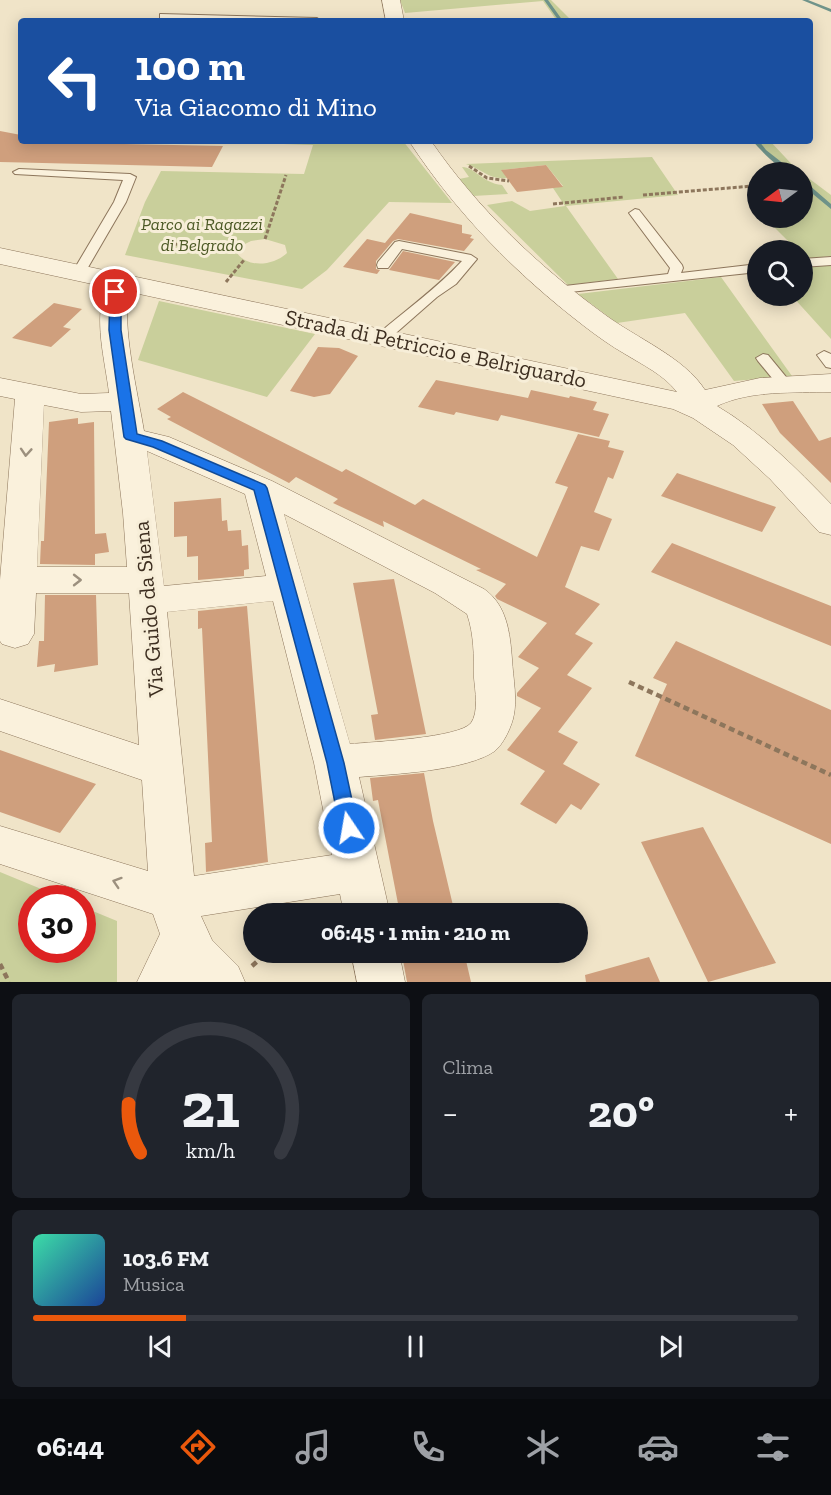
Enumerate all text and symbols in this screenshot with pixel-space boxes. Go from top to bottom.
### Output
text: 100 m [135,40,245,91]
icon: left [36,42,114,120]
text: Via Giacomo di Mino [135,91,377,123]
north arrow [747,162,813,228]
map controls [747,162,813,306]
park label: Parco ai Ragazzi di Belgrado [141,213,263,256]
button: search [747,240,813,306]
pin [89,266,140,317]
icon: arrive [98,275,131,308]
street label: Strada di Petriccio e Belriguardo [283,303,589,394]
one-way arrow [20,448,33,457]
street label: Via Guido da Siena [127,519,170,699]
one-way arrow [72,574,81,586]
position arrow [317,796,381,860]
one-way arrow [112,877,123,889]
speed limit sign: 30 [18,885,96,963]
text: 06:45 · 1 min · 210 m [321,919,510,946]
text: Clima [443,1055,493,1079]
text: 21 [181,1068,240,1143]
text: 20° [588,1085,654,1139]
text: − [443,1093,458,1132]
text: + [784,1093,798,1132]
text: km/h [186,1138,235,1163]
text: 103.6 FM [123,1245,209,1272]
text: Musica [123,1272,185,1296]
icon: previous [144,1330,177,1363]
icon: pause [399,1330,432,1363]
icon: next [654,1330,687,1363]
icon: directions [177,1426,219,1468]
icon: music [292,1426,334,1468]
icon: phone [407,1426,449,1468]
icon: climate [522,1426,564,1468]
icon: car [637,1426,679,1468]
icon: filters [752,1426,794,1468]
text: 06:44 [37,1431,104,1463]

